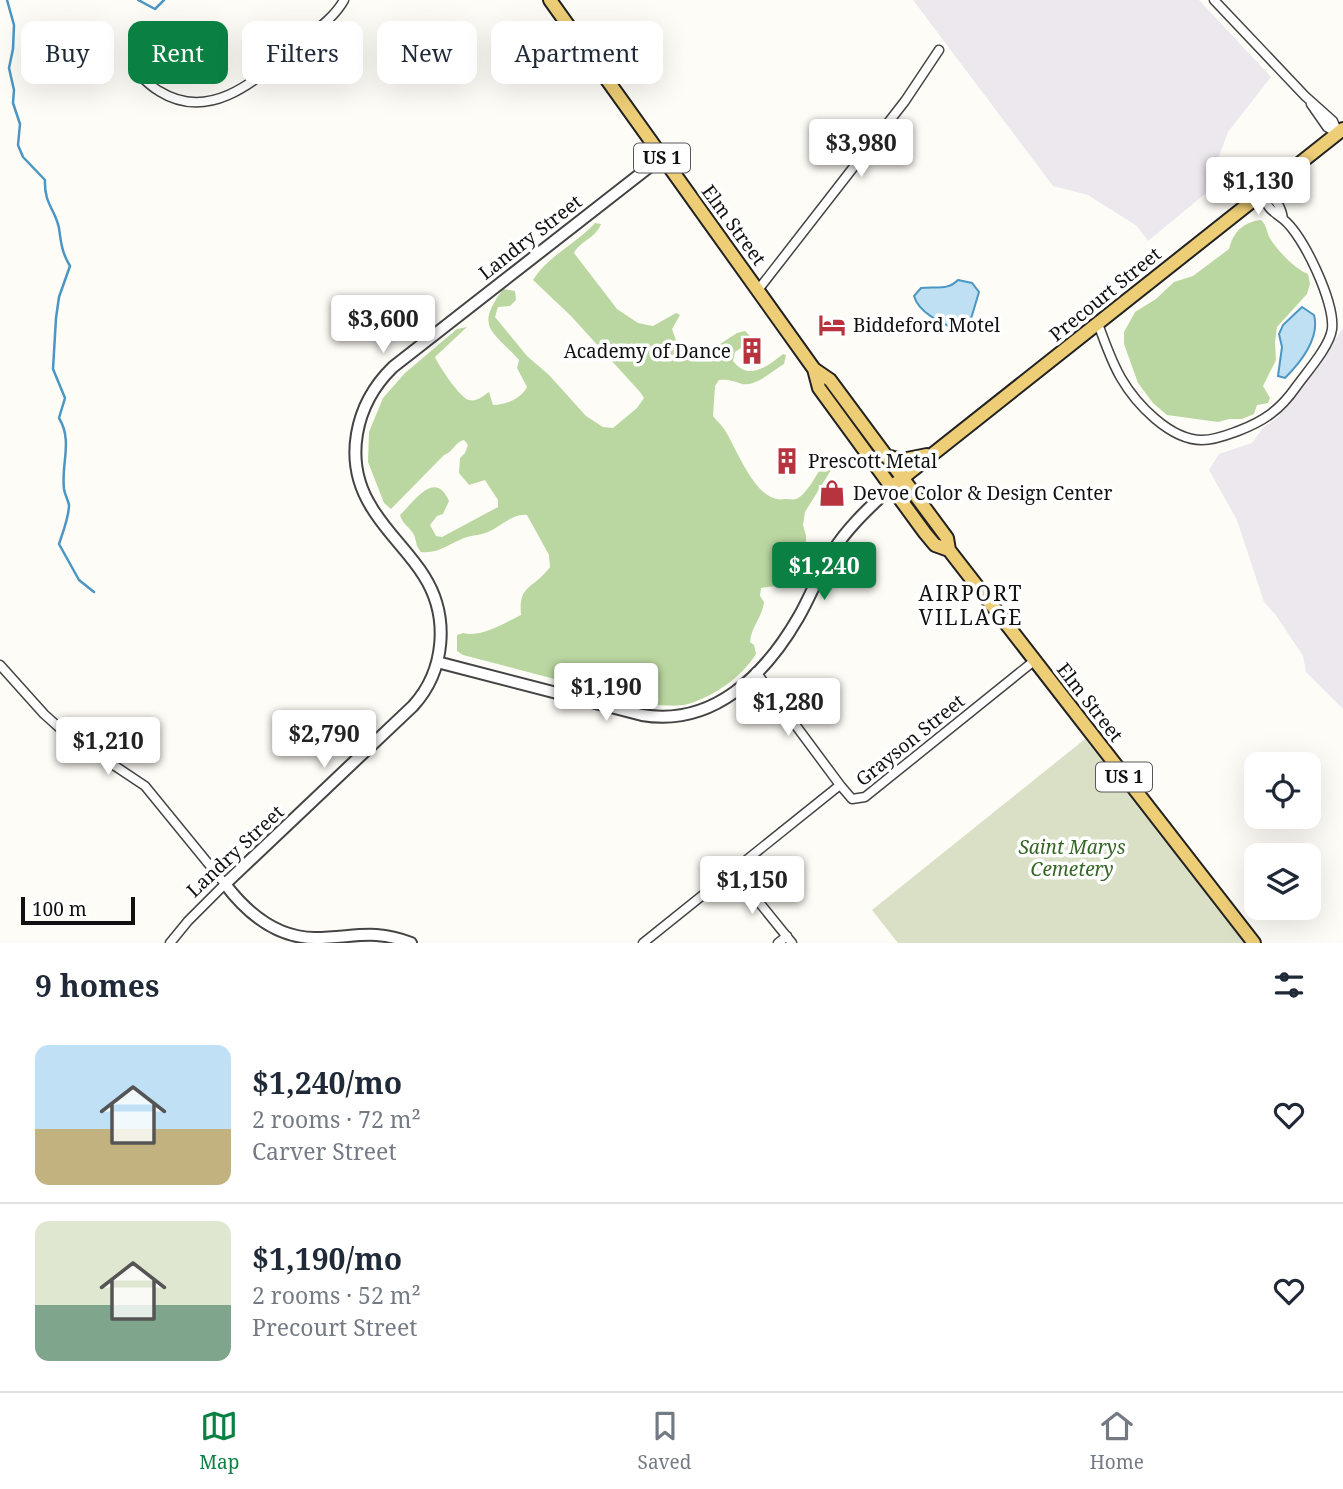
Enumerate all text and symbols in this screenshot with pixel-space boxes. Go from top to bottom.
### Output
chip: Buy [21,21,114,84]
chip: Rent [128,21,228,84]
chip: Filters [242,21,363,84]
chip: New [377,21,477,84]
chip: Apartment [491,21,663,84]
pin: $3,980 [804,120,918,179]
text: $3,980 [825,126,897,158]
road number: US 1 [634,144,690,173]
pin: $1,130 [1201,158,1315,217]
text: $1,130 [1222,164,1294,196]
street label: Elm Street [696,179,772,271]
street label: Landry Street [473,188,587,285]
street label: Precourt Street [1044,241,1166,347]
pin: $3,600 [326,296,440,355]
text: $3,600 [347,302,419,334]
hotel icon: Biddeford Motel [817,310,847,340]
place label: Biddeford Motel [853,312,1000,338]
building icon: Academy of Dance [737,336,767,366]
place label: Academy of Dance [564,338,731,364]
building icon: Prescott Metal [772,446,802,476]
place label: Prescott Metal [808,448,937,474]
shop icon: Devoe Color & Design Center [817,478,847,508]
place label: Devoe Color & Design Center [853,480,1112,506]
pin: $1,240 [767,542,881,602]
text: $1,240 [788,549,860,581]
district label: AIRPORT VILLAGE [919,579,1023,631]
street label: Elm Street [1051,657,1129,747]
pin: $1,190 [549,664,663,723]
text: $1,190 [570,670,642,702]
pin: $1,280 [731,678,845,738]
text: $1,280 [752,685,824,717]
street label: Grayson Street [850,688,970,792]
pin: $2,790 [267,710,381,770]
text: $2,790 [288,717,360,749]
pin: $1,210 [51,718,165,777]
text: $1,210 [72,724,144,756]
map controls [1244,752,1321,920]
button: locate [1244,752,1321,829]
road number: US 1 [1096,762,1152,792]
street label: Landry Street [181,799,289,903]
park label: Saint Marys Cemetery [1019,834,1126,882]
button: layers [1244,843,1321,920]
pin: $1,150 [695,856,809,916]
text: $1,150 [716,863,788,895]
scale bar [21,894,135,926]
text: 100 m [32,896,87,922]
text: 9 homes [35,965,159,1006]
icon: filters [1270,966,1308,1004]
text: $1,240/mo [252,1062,402,1103]
icon: home [91,1073,175,1157]
icon: heart [1270,1096,1308,1134]
text: 2 rooms · 72 m² [252,1103,421,1135]
text: Carver Street [252,1135,397,1167]
text: $1,190/mo [252,1238,402,1279]
icon: home [91,1249,175,1333]
icon: heart [1270,1272,1308,1310]
text: 2 rooms · 52 m² [252,1279,421,1311]
text: Precourt Street [252,1311,417,1343]
tab: Map [199,1407,239,1475]
tab: Saved [638,1407,691,1475]
tab: Home [1090,1407,1144,1475]

